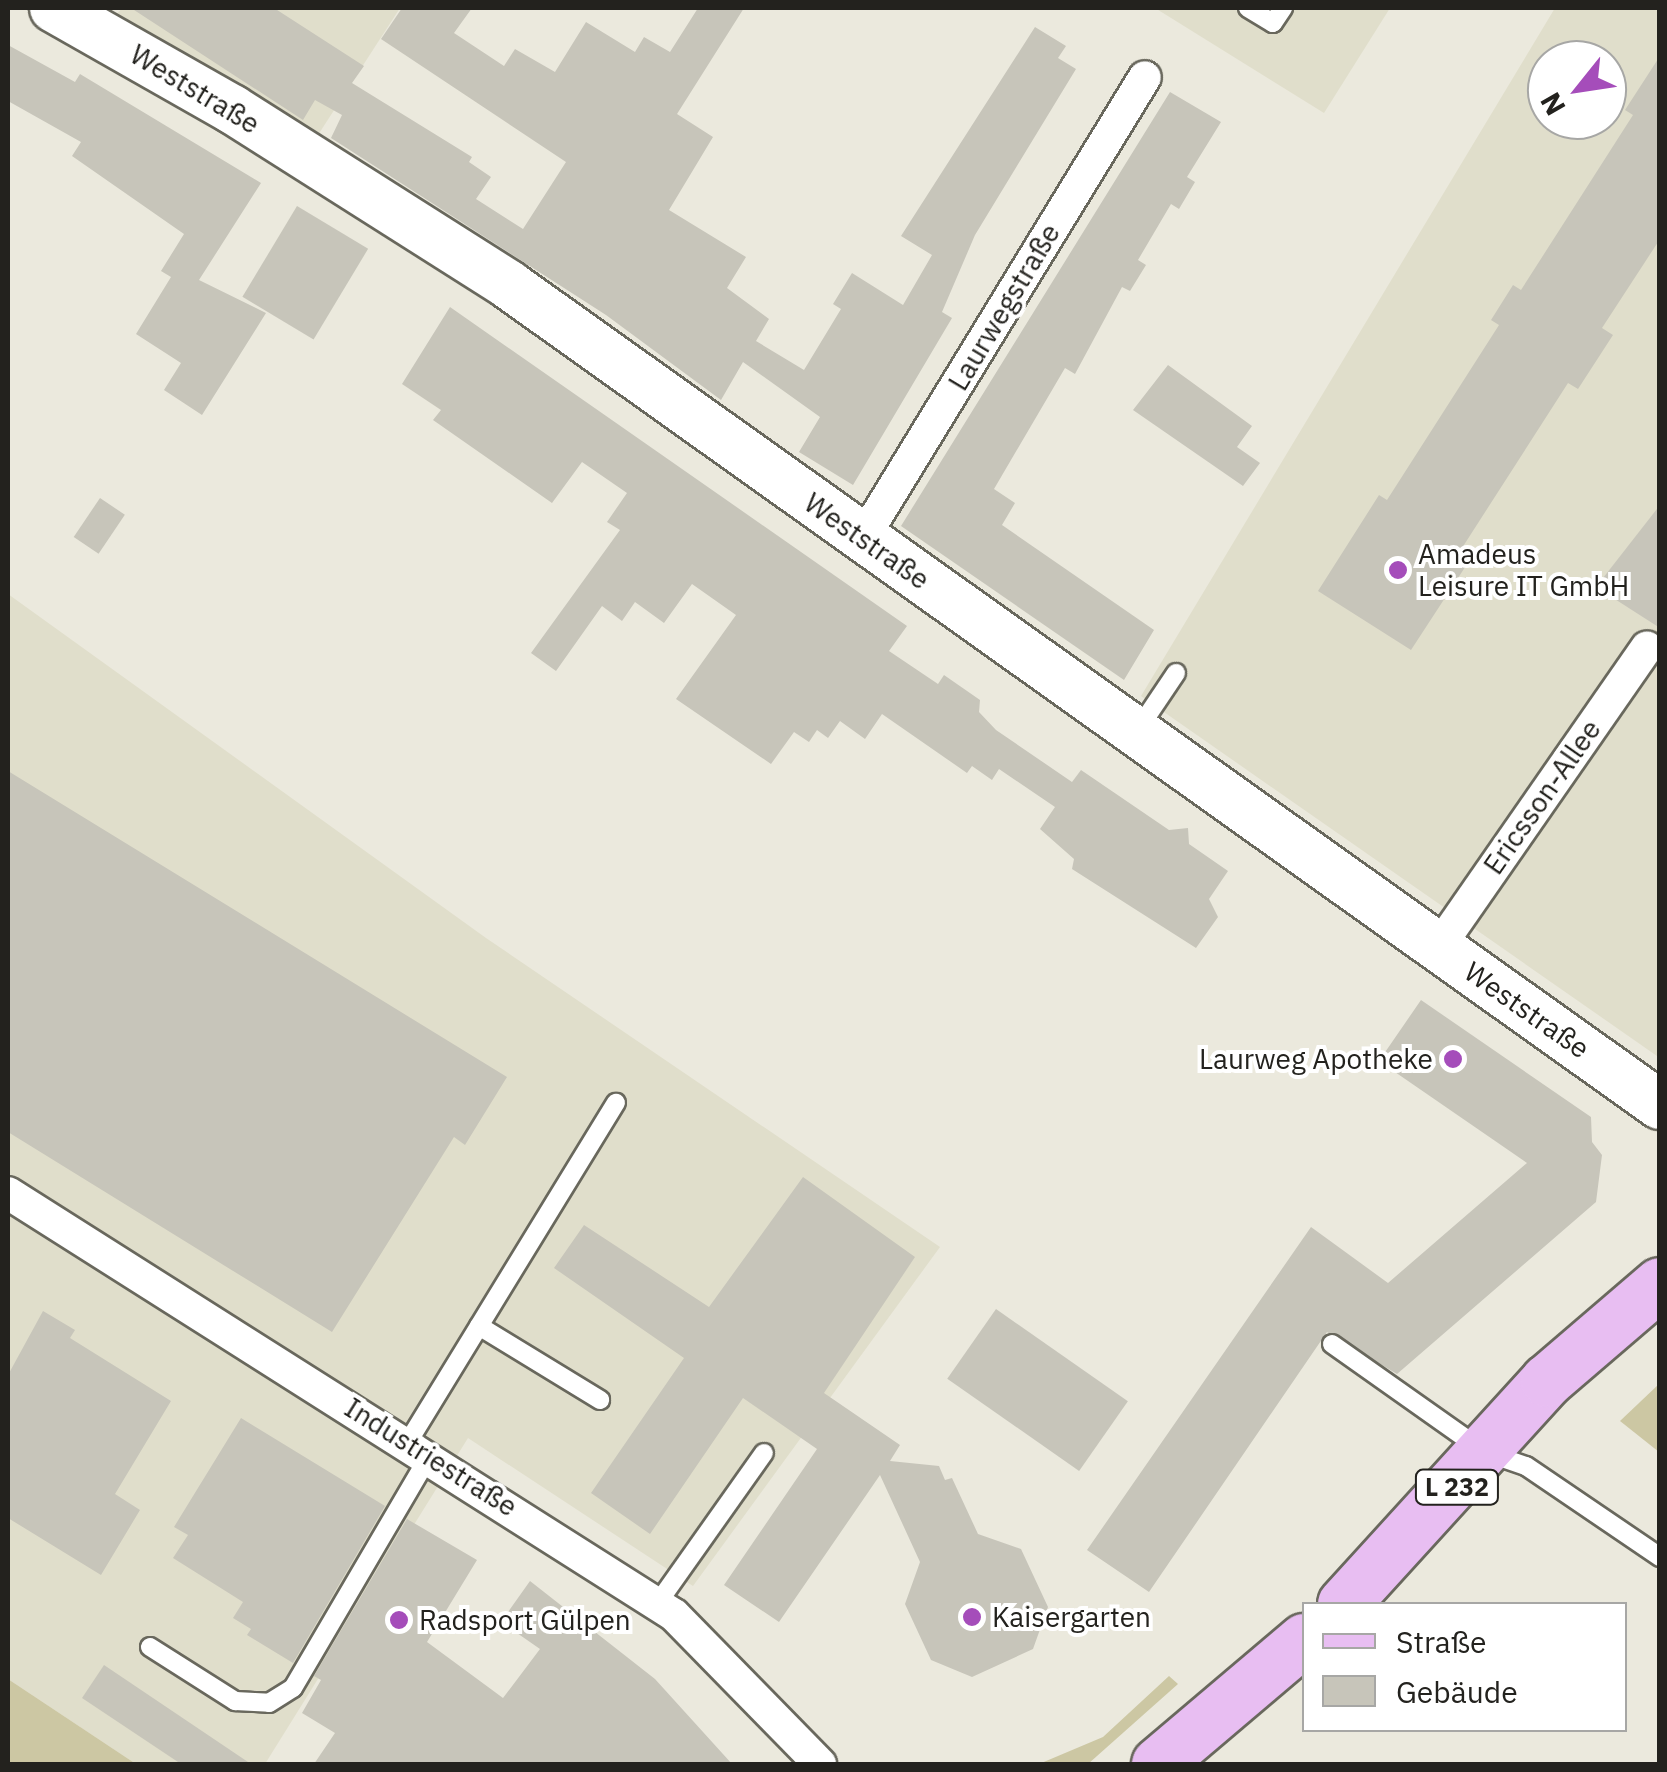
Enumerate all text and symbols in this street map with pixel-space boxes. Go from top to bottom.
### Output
street label: Weststraße [124,37,266,141]
north arrow [1527,40,1627,140]
text: N [1531,86,1573,122]
street label: Laurwegstraße [941,218,1067,396]
street label: Weststraße [798,486,936,596]
place label: Amadeus Leisure IT GmbH [1418,537,1629,603]
marker: Amadeus Leisure IT GmbH [1387,559,1409,581]
street label: Ericsson-Allee [1476,713,1608,881]
street label: Weststraße [1458,955,1596,1065]
place label: Laurweg Apotheke [1199,1042,1433,1076]
marker: Laurweg Apotheke [1442,1048,1464,1070]
street label: Industriestraße [339,1391,523,1523]
road number: L 232 [1414,1467,1500,1507]
place label: Kaisergarten [992,1600,1151,1634]
legend [1302,1602,1627,1732]
place label: Radsport Gülpen [419,1603,631,1637]
marker: Kaisergarten [961,1606,983,1628]
marker: Radsport Gülpen [388,1609,410,1631]
text: Straße [1396,1622,1487,1661]
text: Gebäude [1396,1672,1518,1711]

